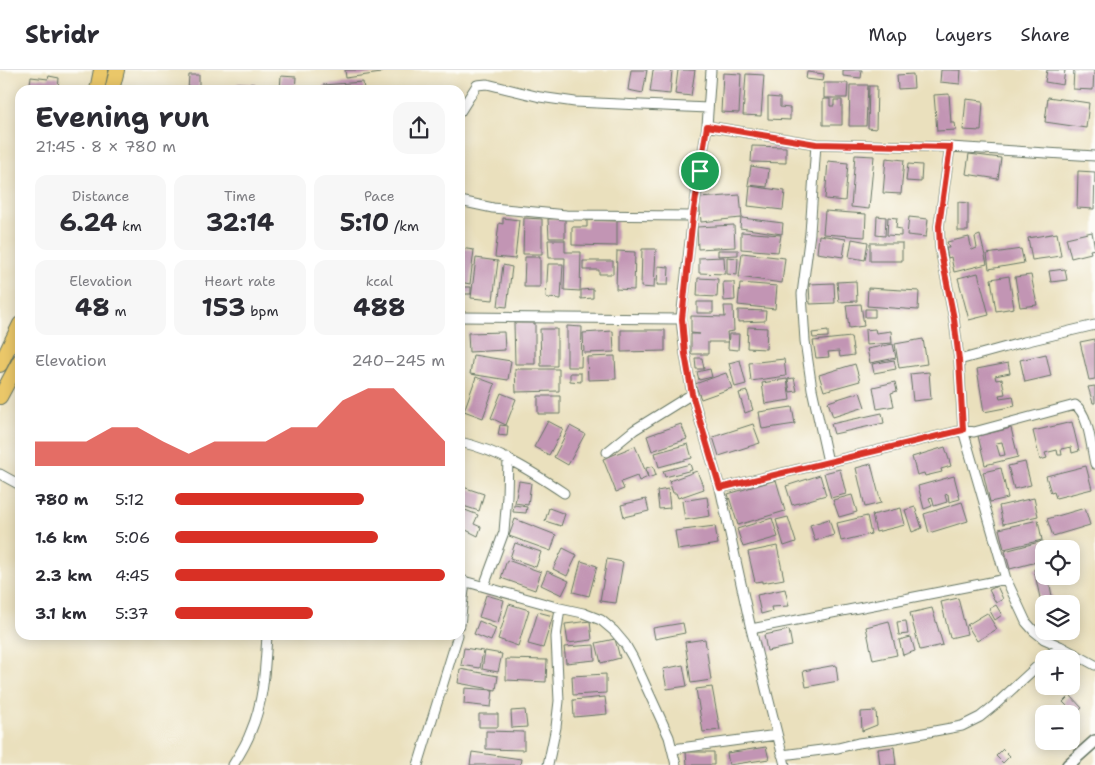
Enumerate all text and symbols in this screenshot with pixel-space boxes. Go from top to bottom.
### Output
text: Stridr [25,19,100,51]
text: Map [869,23,907,47]
text: Layers [935,23,992,47]
text: Share [1020,23,1070,47]
text: Evening run [35,98,210,136]
button: share [393,102,445,154]
text: 21:45 · 8 × 780 m [35,136,176,157]
pin [679,150,721,192]
icon: arrive [686,157,714,185]
text: Distance [72,187,129,205]
text: Time [224,187,256,205]
text: Pace [364,187,395,205]
text: 6.24 [59,205,117,239]
text: 32:14 [206,205,274,239]
text: 5:10 [340,205,389,239]
text: km [117,217,142,235]
text: /km [389,217,419,235]
text: Elevation [69,272,132,290]
text: Heart rate [204,272,276,290]
text: kcal [366,272,393,290]
text: 48 [75,290,110,324]
text: 153 [202,290,246,324]
text: 488 [353,290,406,324]
text: m [110,302,127,320]
text: bpm [246,302,278,320]
text: Elevation [35,350,107,371]
text: 240–245 m [351,350,445,371]
text: 780 m [35,489,88,510]
text: 5:12 [115,489,145,510]
text: 1.6 km [35,527,87,548]
text: 5:06 [115,527,150,548]
map controls [1035,540,1080,750]
button: locate [1035,540,1080,585]
text: 2.3 km [35,565,92,586]
text: 4:45 [115,565,150,586]
button: layers [1035,595,1080,640]
text: 3.1 km [35,603,86,624]
text: 5:37 [115,603,149,624]
button: + [1035,650,1080,695]
button: − [1035,705,1080,750]

